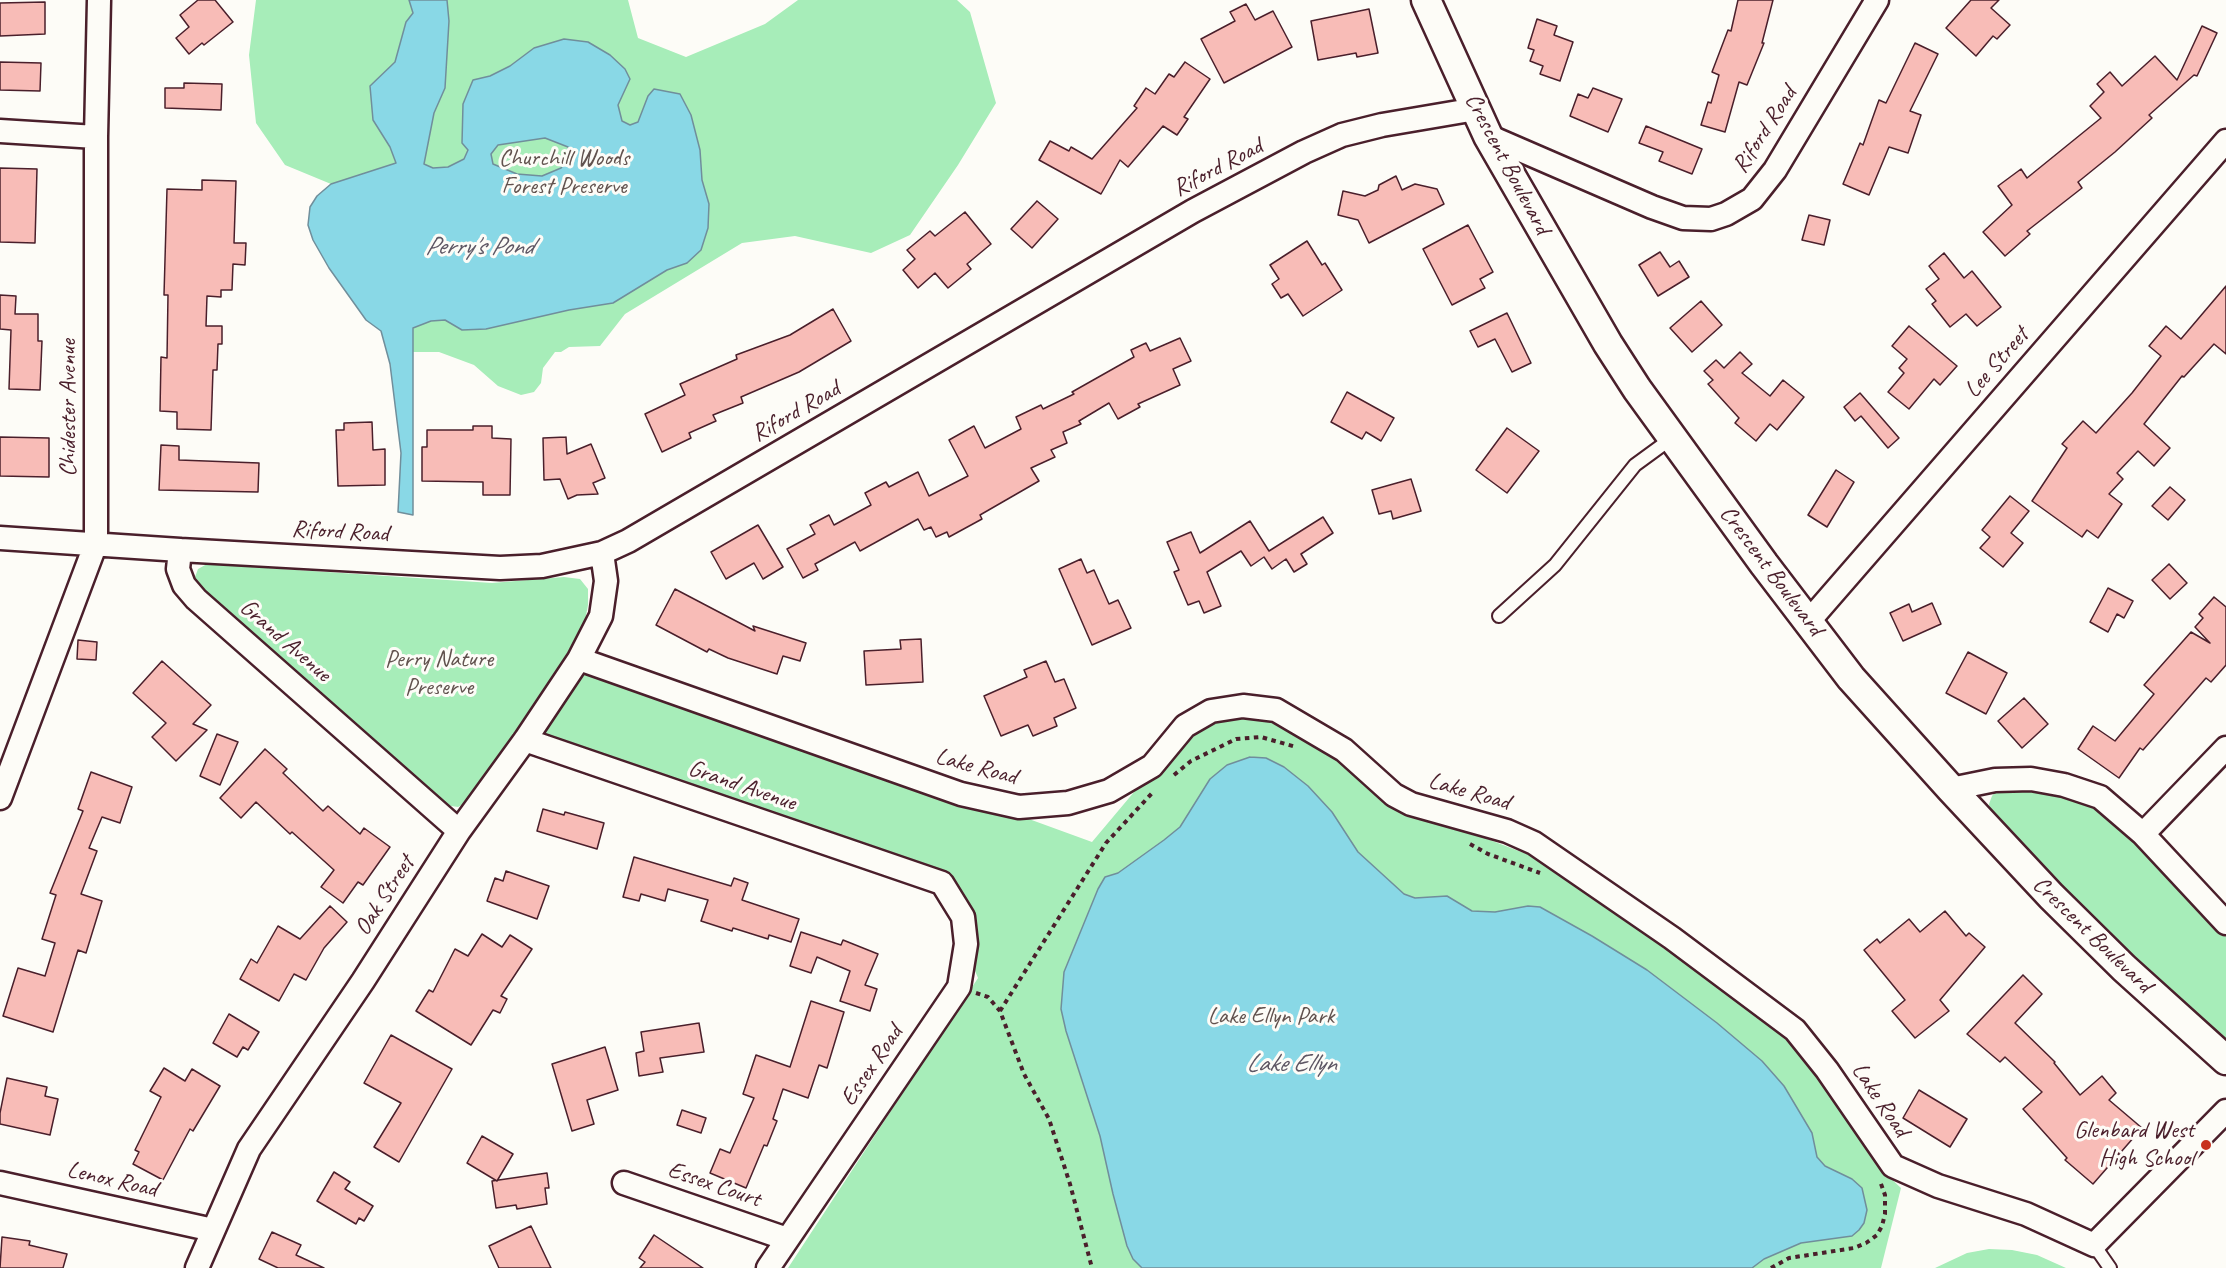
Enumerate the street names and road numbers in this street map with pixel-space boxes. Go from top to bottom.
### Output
street label: Riford Road [1726,81,1804,179]
street label: Crescent Boulevard [1458,89,1556,239]
street label: Riford Road [1168,132,1268,204]
street label: Lee Street [1959,322,2035,404]
street label: Chidester Avenue [55,339,83,477]
street label: Riford Road [747,375,845,449]
street label: Crescent Boulevard [1713,500,1829,642]
street label: Riford Road [291,515,389,549]
street label: Grand Avenue [233,593,337,689]
street label: Lake Road [932,742,1020,792]
street label: Grand Avenue [684,754,800,818]
street label: Lake Road [1425,767,1513,817]
street label: Oak Street [349,851,421,941]
street label: Crescent Boulevard [2026,871,2158,999]
street label: Essex Road [835,1020,909,1112]
street label: Lake Road [1845,1057,1915,1143]
street label: Lenox Road [64,1156,160,1204]
street label: Essex Court [664,1156,764,1214]

